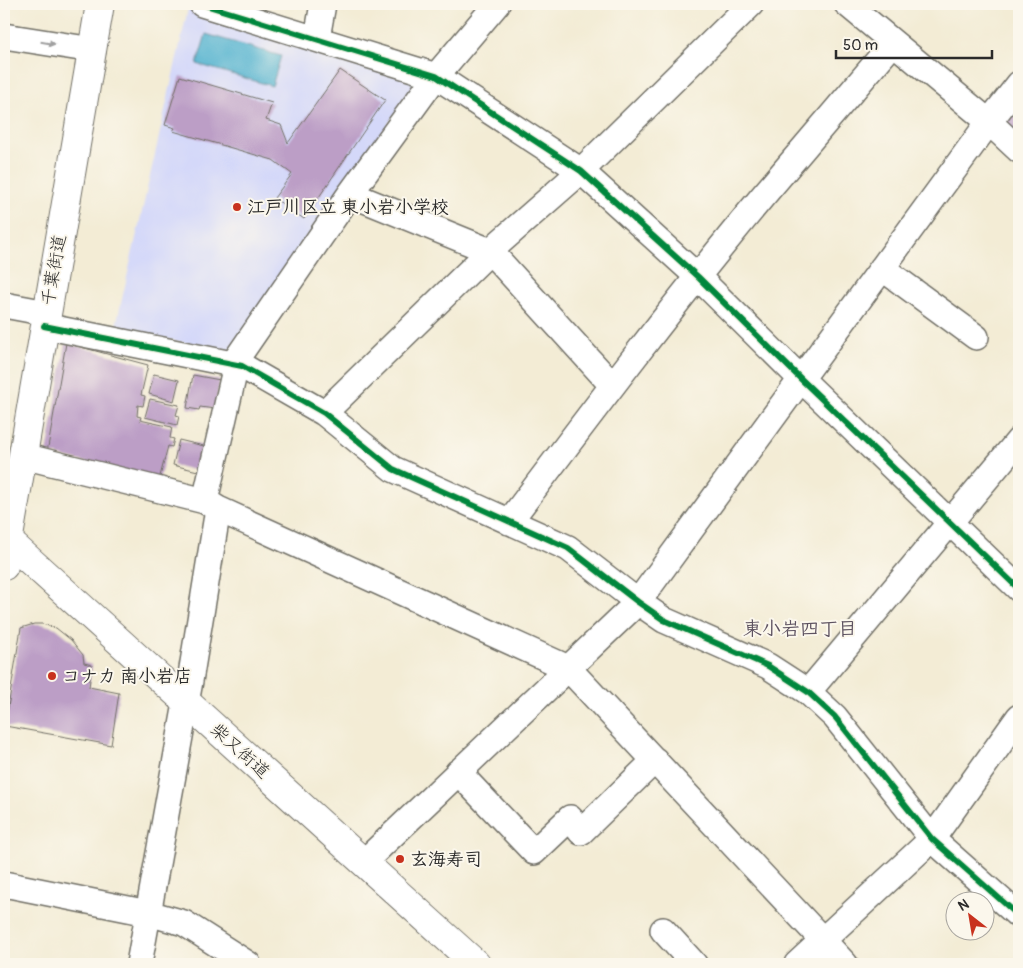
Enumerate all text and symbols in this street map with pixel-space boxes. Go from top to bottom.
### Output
scale bar [836,28,992,60]
text: 50 m [843,36,878,55]
one-way arrow [41,39,57,47]
place label: 江戸川区立 東小岩小学校 [247,196,449,219]
marker: 江戸川区立 東小岩小学校 [231,201,243,213]
street label: 千葉街道 [36,233,72,307]
district label: 東小岩四丁目 [743,617,857,641]
place label: コナカ 南小岩店 [62,665,192,688]
marker: コナカ 南小岩店 [46,670,58,682]
street label: 柴又街道 [206,718,274,784]
place label: 玄海寿司 [410,848,482,871]
marker: 玄海寿司 [394,853,406,865]
north arrow [946,890,996,940]
text: N [955,896,972,915]

